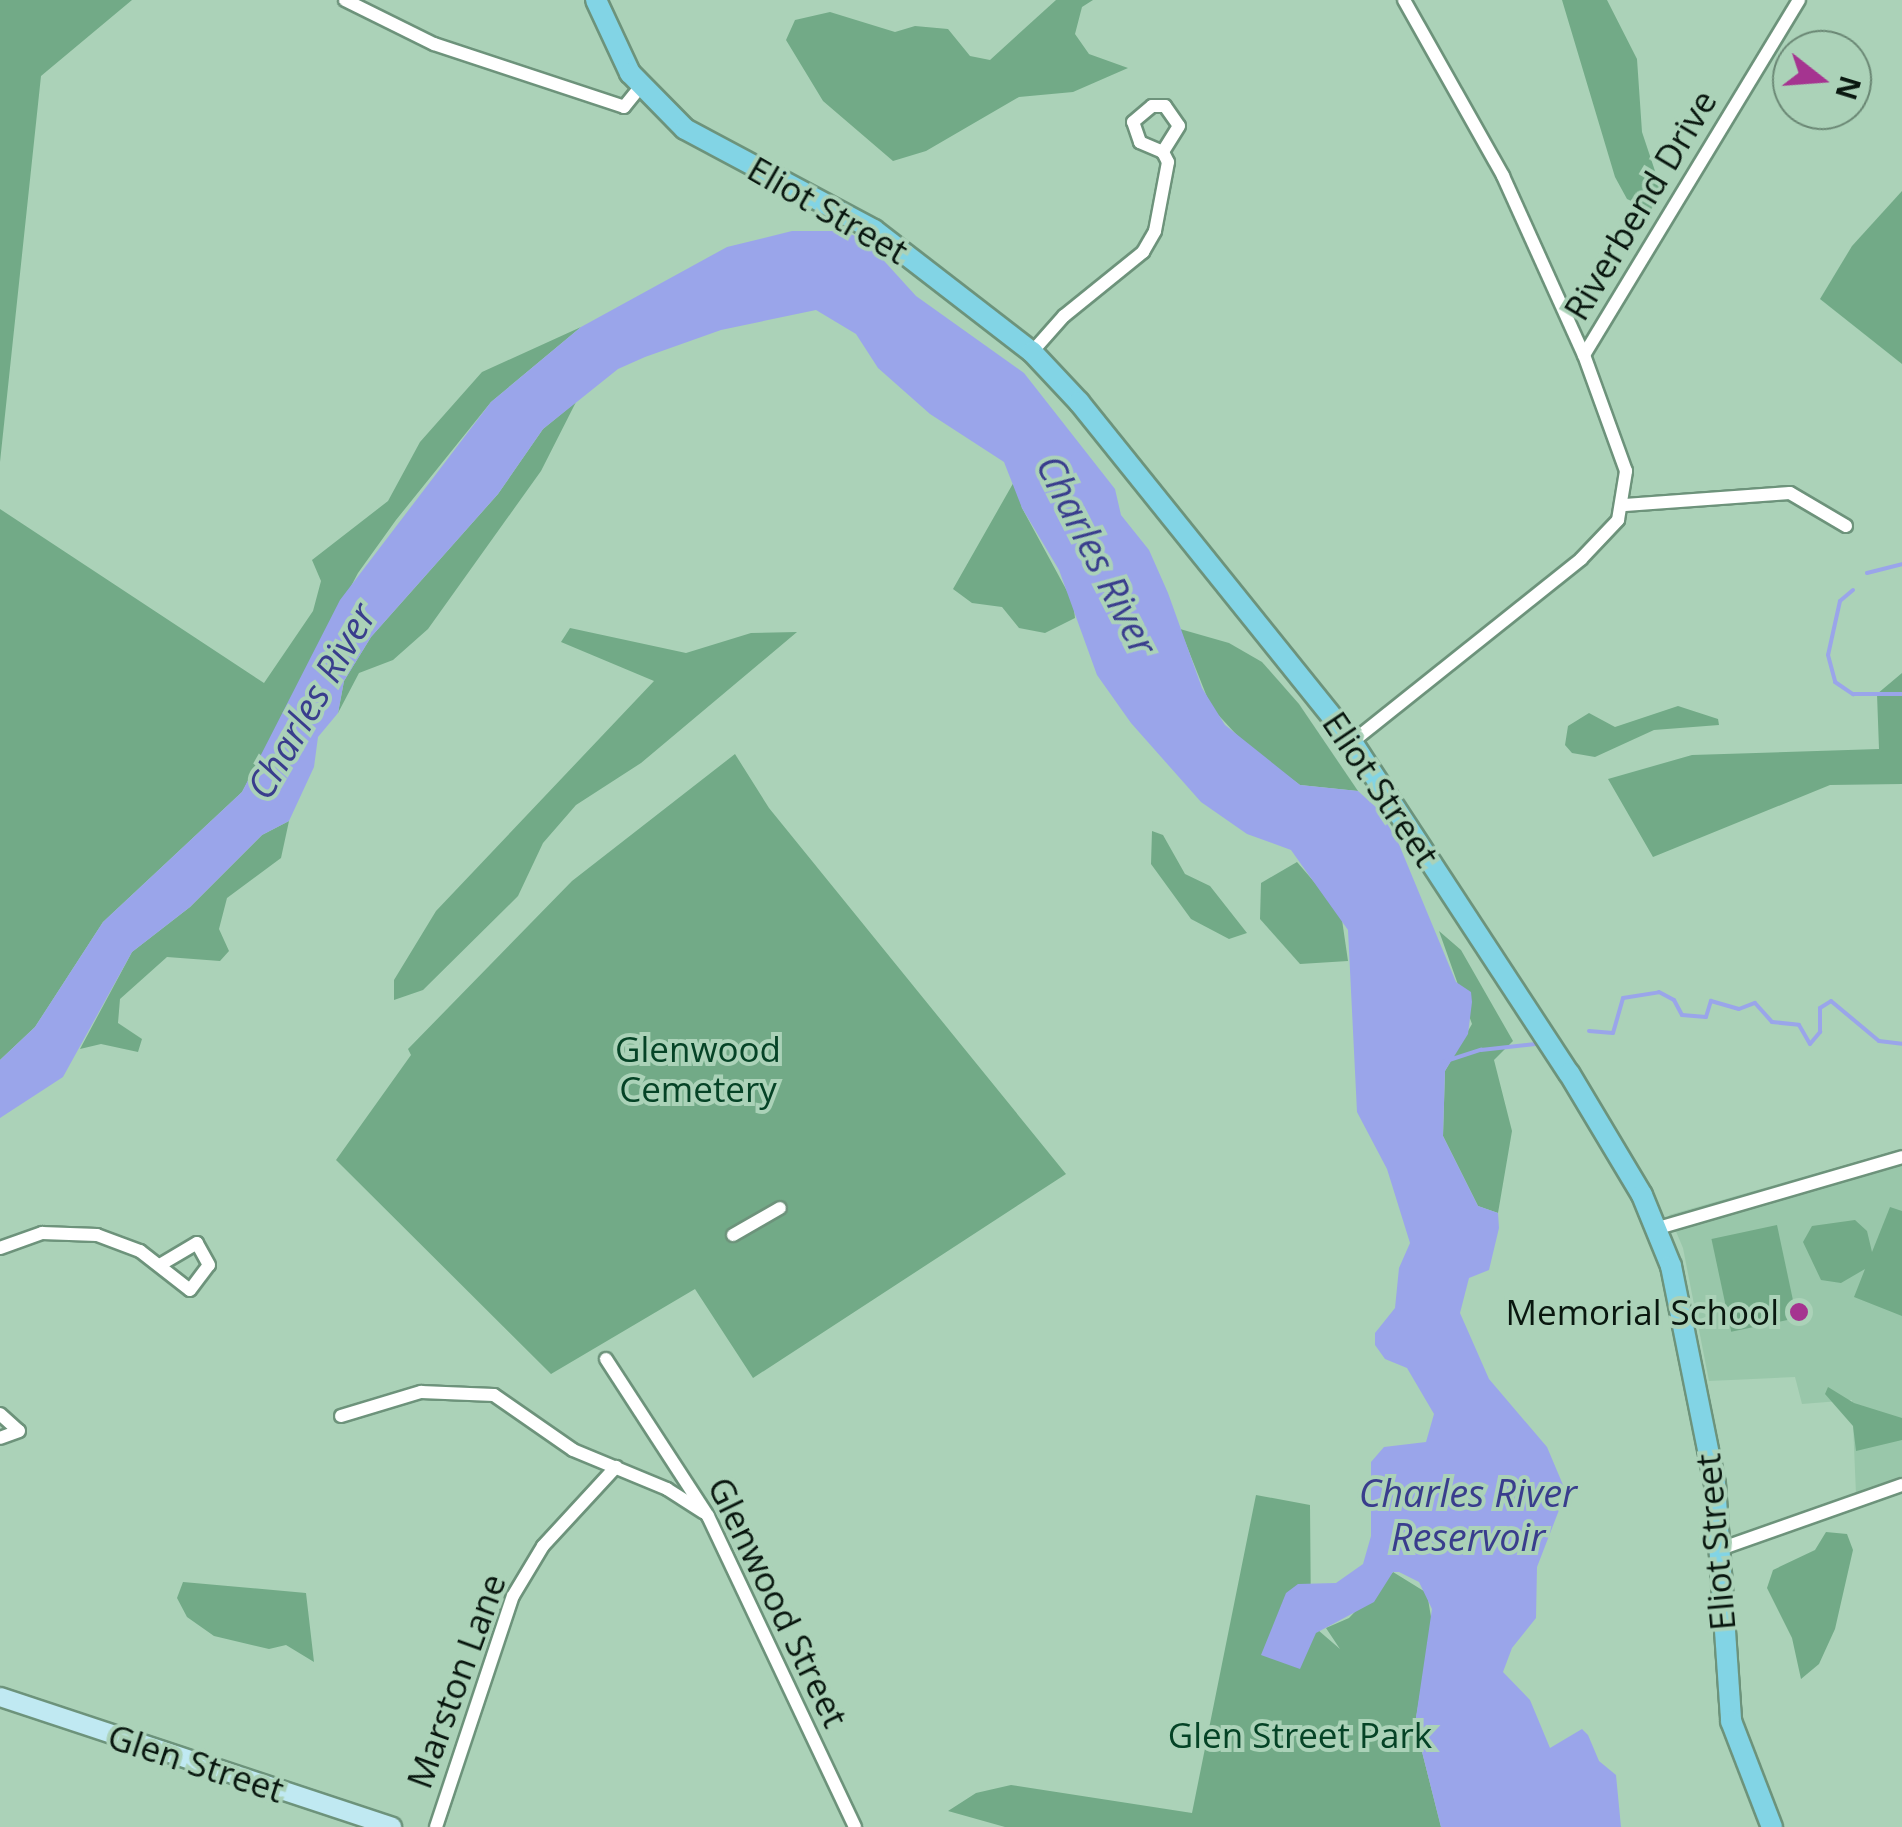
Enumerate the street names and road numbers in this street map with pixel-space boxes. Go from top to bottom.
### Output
street label: Riverbend Drive [1555,83,1725,327]
street label: Eliot Street [741,147,915,273]
street label: Eliot Street [1314,704,1448,874]
street label: Eliot Street [1686,1452,1744,1632]
street label: Glenwood Street [699,1470,857,1734]
street label: Marston Lane [398,1568,514,1794]
street label: Glen Street [103,1715,289,1811]

